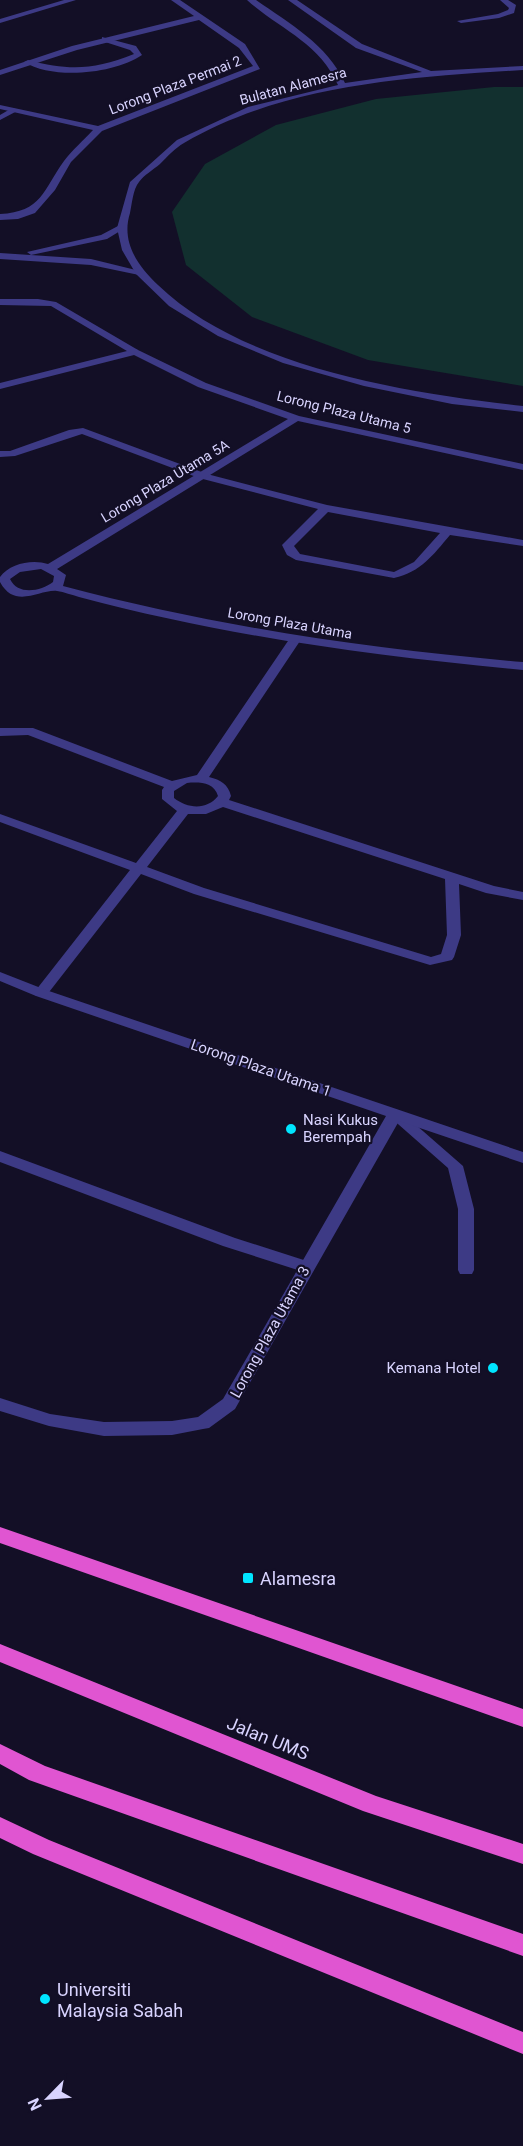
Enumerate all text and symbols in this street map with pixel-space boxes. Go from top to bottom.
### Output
street label: Lorong Plaza Permai 2 [106,52,244,118]
street label: Bulatan Alamesra [238,64,348,108]
street label: Lorong Plaza Utama 5 [275,388,413,436]
street label: Lorong Plaza Utama 5A [98,436,232,526]
street label: Lorong Plaza Utama [226,604,354,642]
street label: Lorong Plaza Utama 1 [188,1035,334,1101]
place label: Nasi Kukus Berempah [303,1111,378,1146]
marker: Nasi Kukus Berempah [284,1122,298,1136]
street label: Lorong Plaza Utama 3 [226,1263,314,1401]
place label: Kemana Hotel [387,1359,481,1377]
marker: Kemana Hotel [486,1361,500,1375]
place label: Alamesra [260,1568,336,1589]
marker: Alamesra [241,1571,255,1585]
street label: Jalan UMS [224,1712,312,1764]
place label: Universiti Malaysia Sabah [57,1979,183,2021]
marker: Universiti Malaysia Sabah [38,1992,52,2006]
north arrow [18,2068,78,2128]
text: N [24,2095,46,2113]

